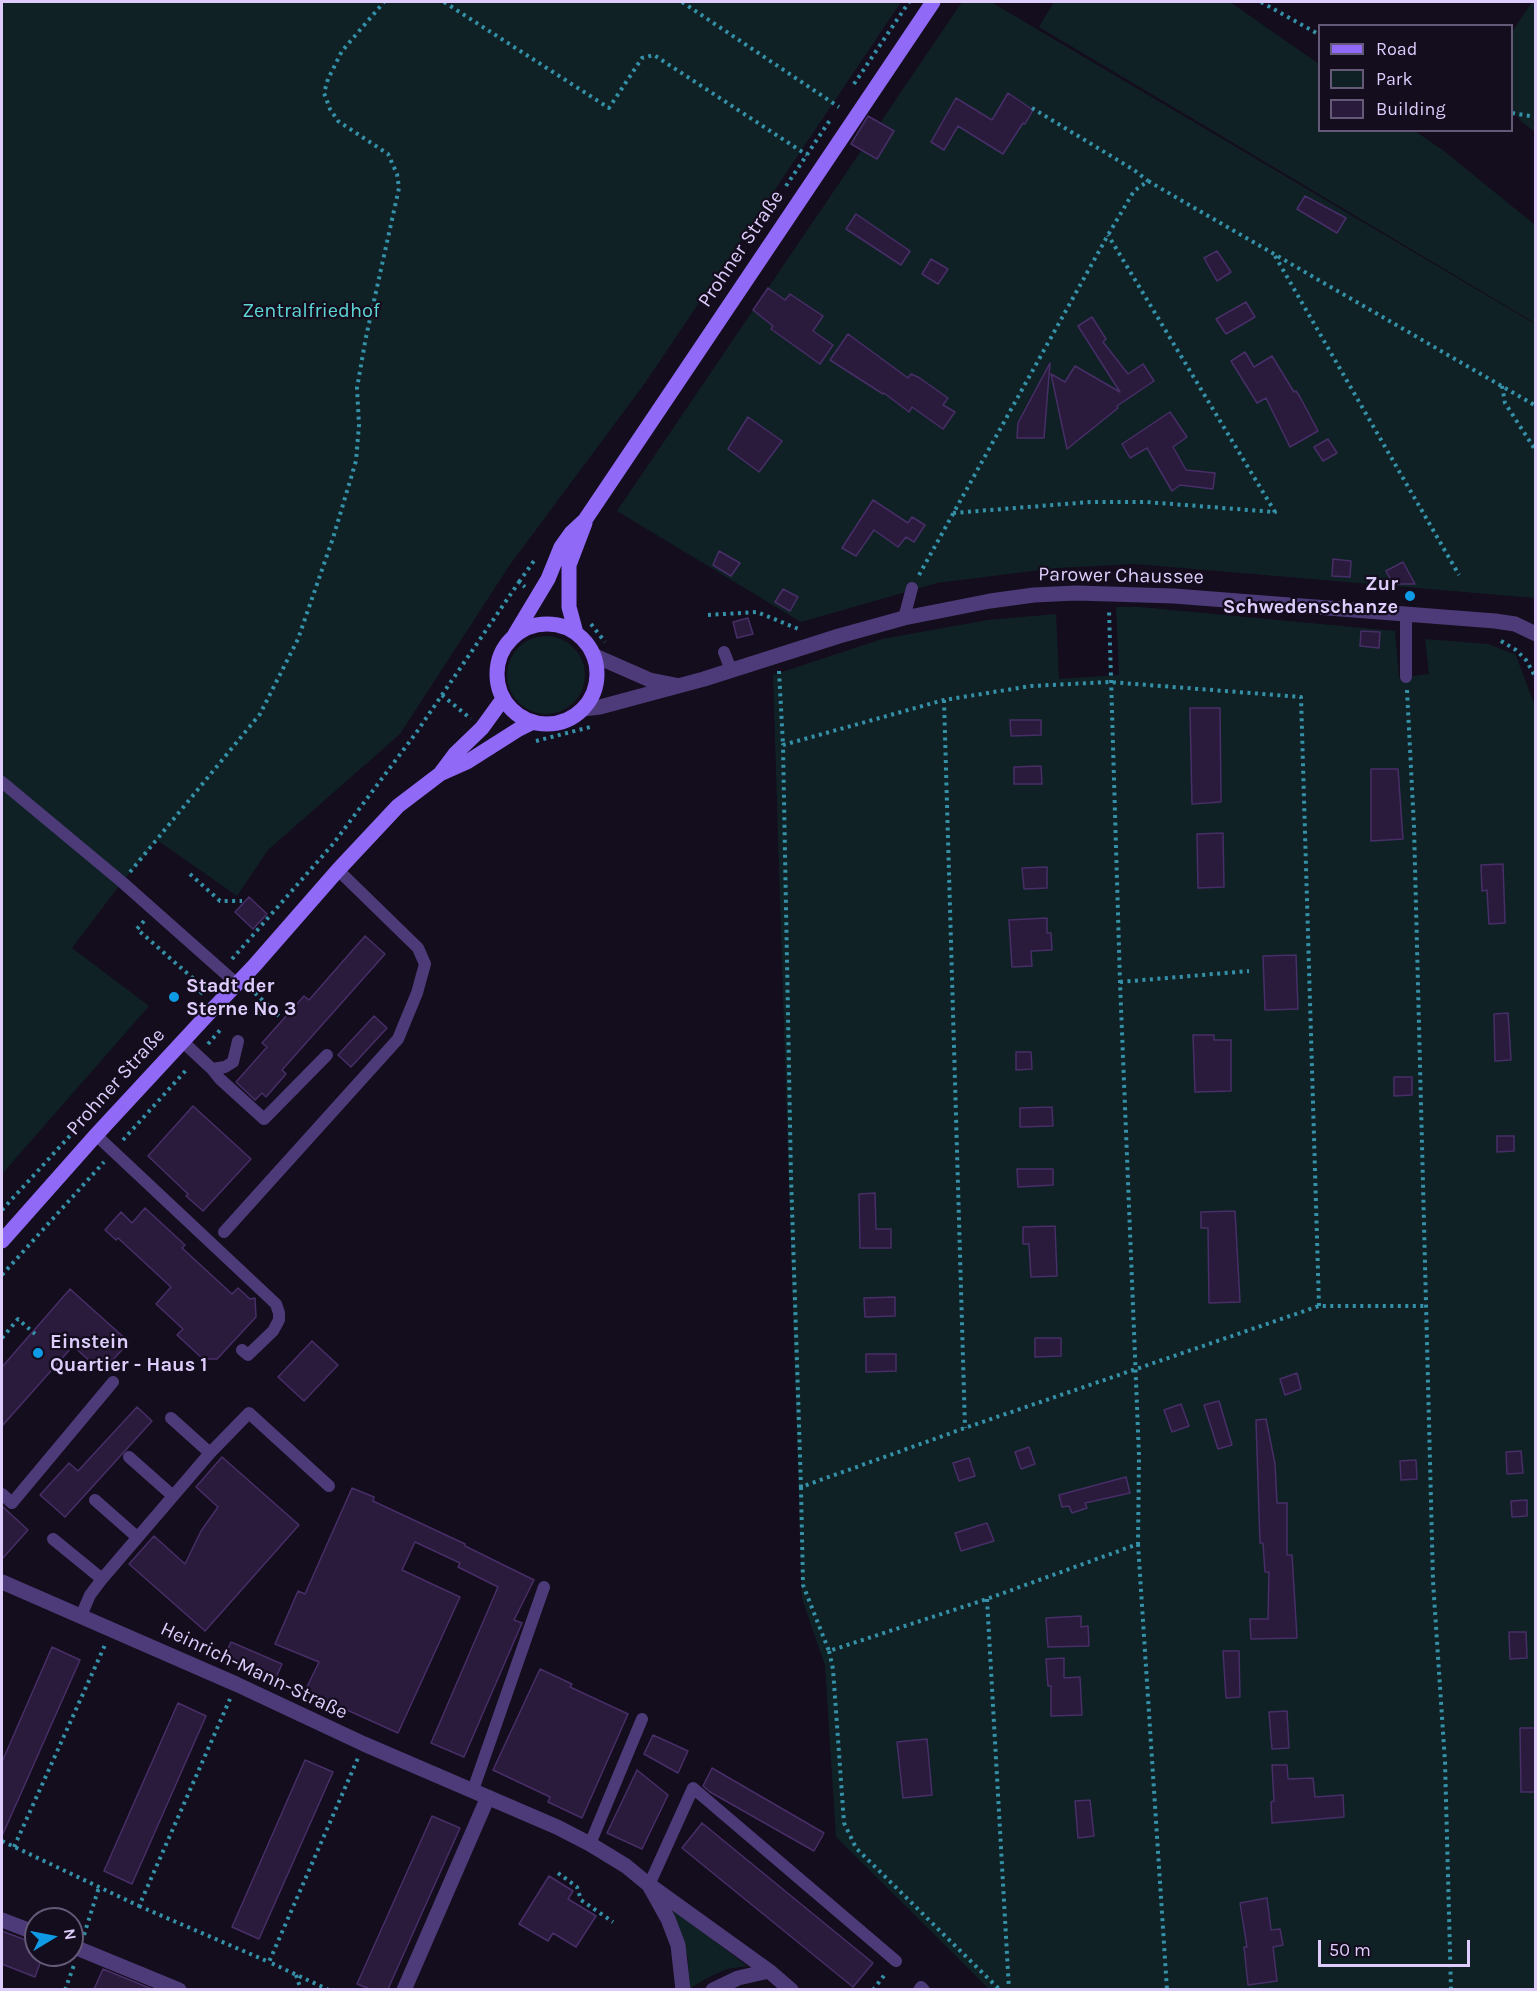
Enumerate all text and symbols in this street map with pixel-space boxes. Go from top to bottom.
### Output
legend [1318,24,1513,132]
text: Road [1376,38,1417,60]
text: Park [1376,68,1413,90]
text: Building [1376,98,1446,120]
street label: Prohner Straße [693,186,789,312]
park label: Zentralfriedhof [242,299,380,323]
street label: Parower Chaussee [1038,563,1204,589]
place label: Zur Schwedenschanze [1223,572,1398,619]
marker: Zur Schwedenschanze [1403,589,1417,603]
place label: Stadt der Sterne No 3 [186,974,296,1021]
marker: Stadt der Sterne No 3 [167,990,181,1004]
street label: Prohner Straße [62,1023,170,1141]
place label: Einstein Quartier - Haus 1 [50,1330,207,1377]
marker: Einstein Quartier - Haus 1 [31,1346,45,1360]
street label: Heinrich-Mann-Straße [157,1617,351,1725]
north arrow [24,1907,84,1967]
text: N [60,1927,81,1941]
scale bar [1321,1928,1472,1966]
text: 50 m [1329,1939,1371,1961]

